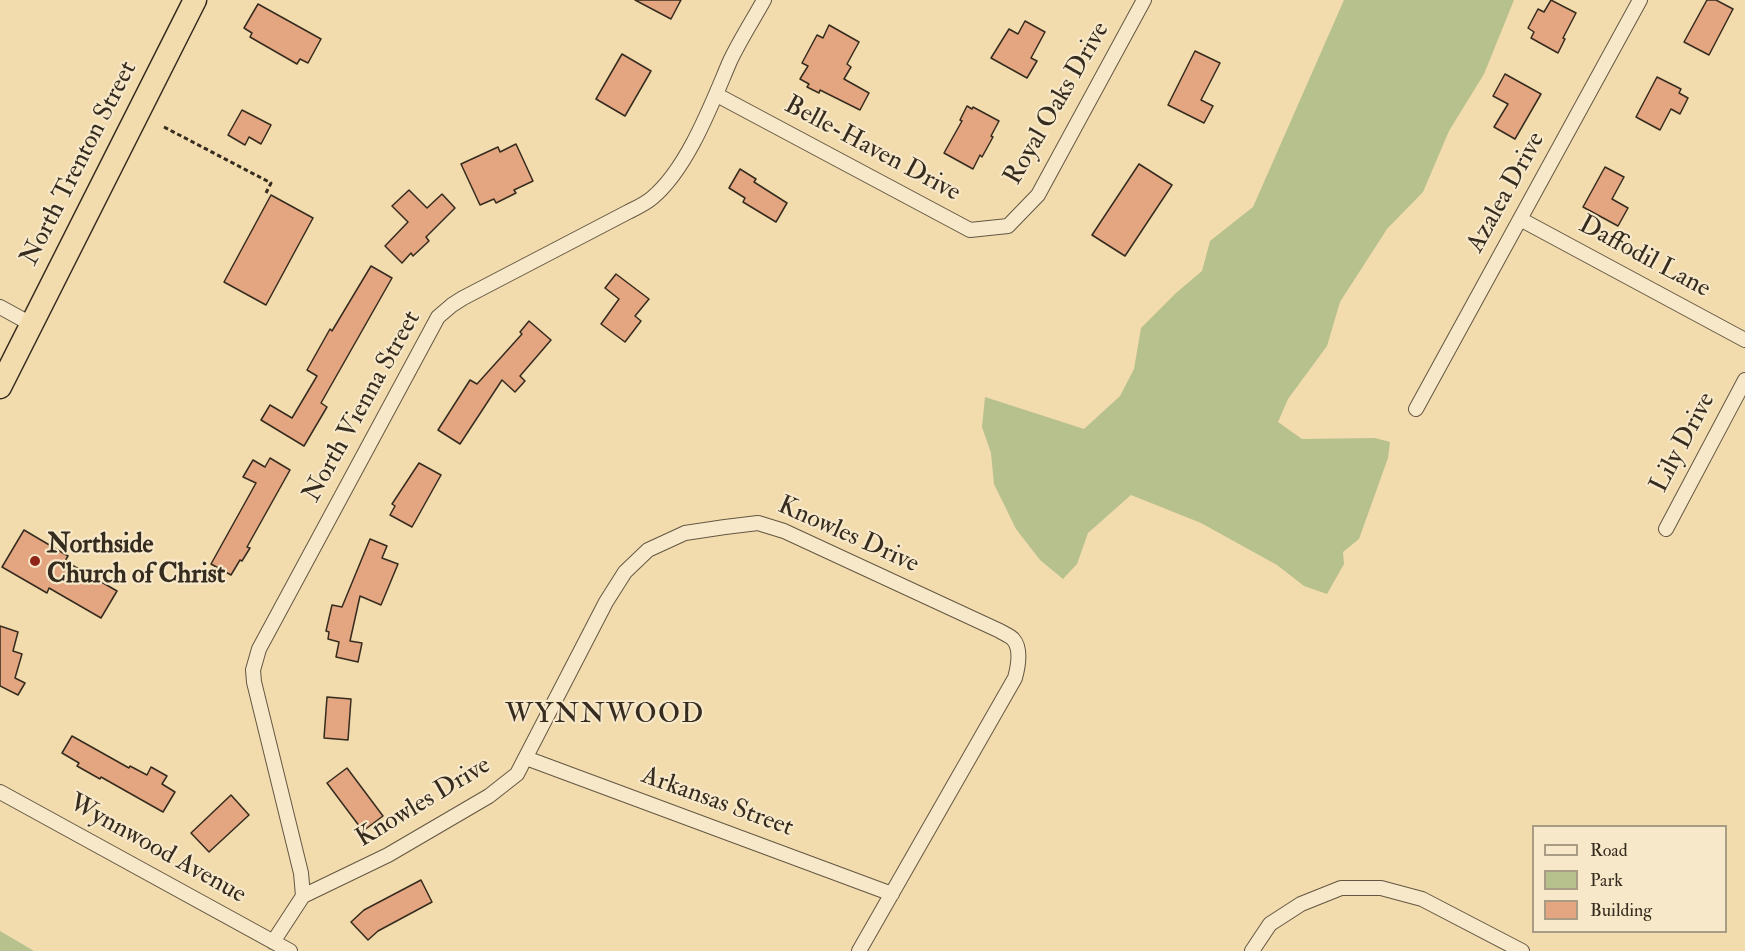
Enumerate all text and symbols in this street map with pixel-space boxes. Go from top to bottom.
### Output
street label: Royal Oaks Drive [999,17,1117,191]
street label: North Trenton Street [15,57,145,271]
street label: Belle-Haven Drive [779,90,965,210]
street label: Azalea Drive [1461,127,1553,259]
street label: Daffodil Lane [1573,210,1715,306]
street label: North Vienna Street [297,306,429,508]
street label: Lily Drive [1645,388,1723,498]
street label: Knowles Drive [773,491,923,581]
place label: Northside Church of Christ [47,530,225,592]
marker: Northside Church of Christ [28,554,42,568]
district label: WYNNWOOD [505,700,705,732]
street label: Knowles Drive [351,751,497,855]
street label: Arkansas Street [637,761,797,845]
street label: Wynnwood Avenue [63,788,251,912]
legend [1532,825,1727,933]
text: Road [1590,839,1628,862]
text: Park [1590,869,1623,892]
text: Building [1590,899,1652,922]

